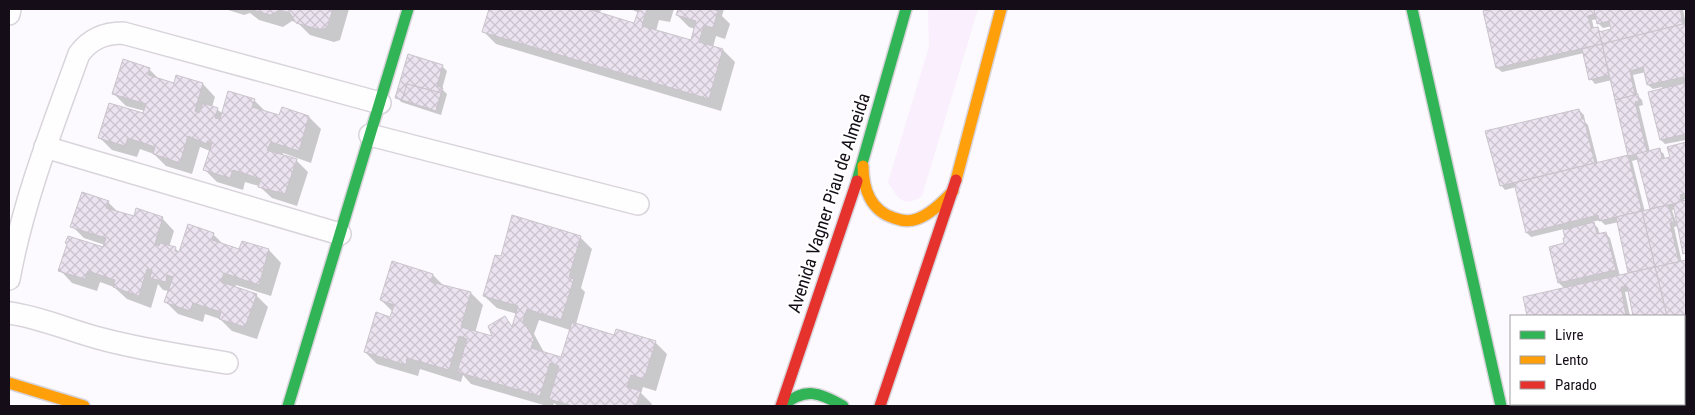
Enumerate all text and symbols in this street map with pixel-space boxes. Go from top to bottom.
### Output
street label: Avenida Vagner Piau de Almeida [783,90,874,315]
legend [1510,315,1685,405]
text: Livre [1555,326,1583,344]
text: Lento [1555,351,1588,369]
text: Parado [1555,376,1597,394]

